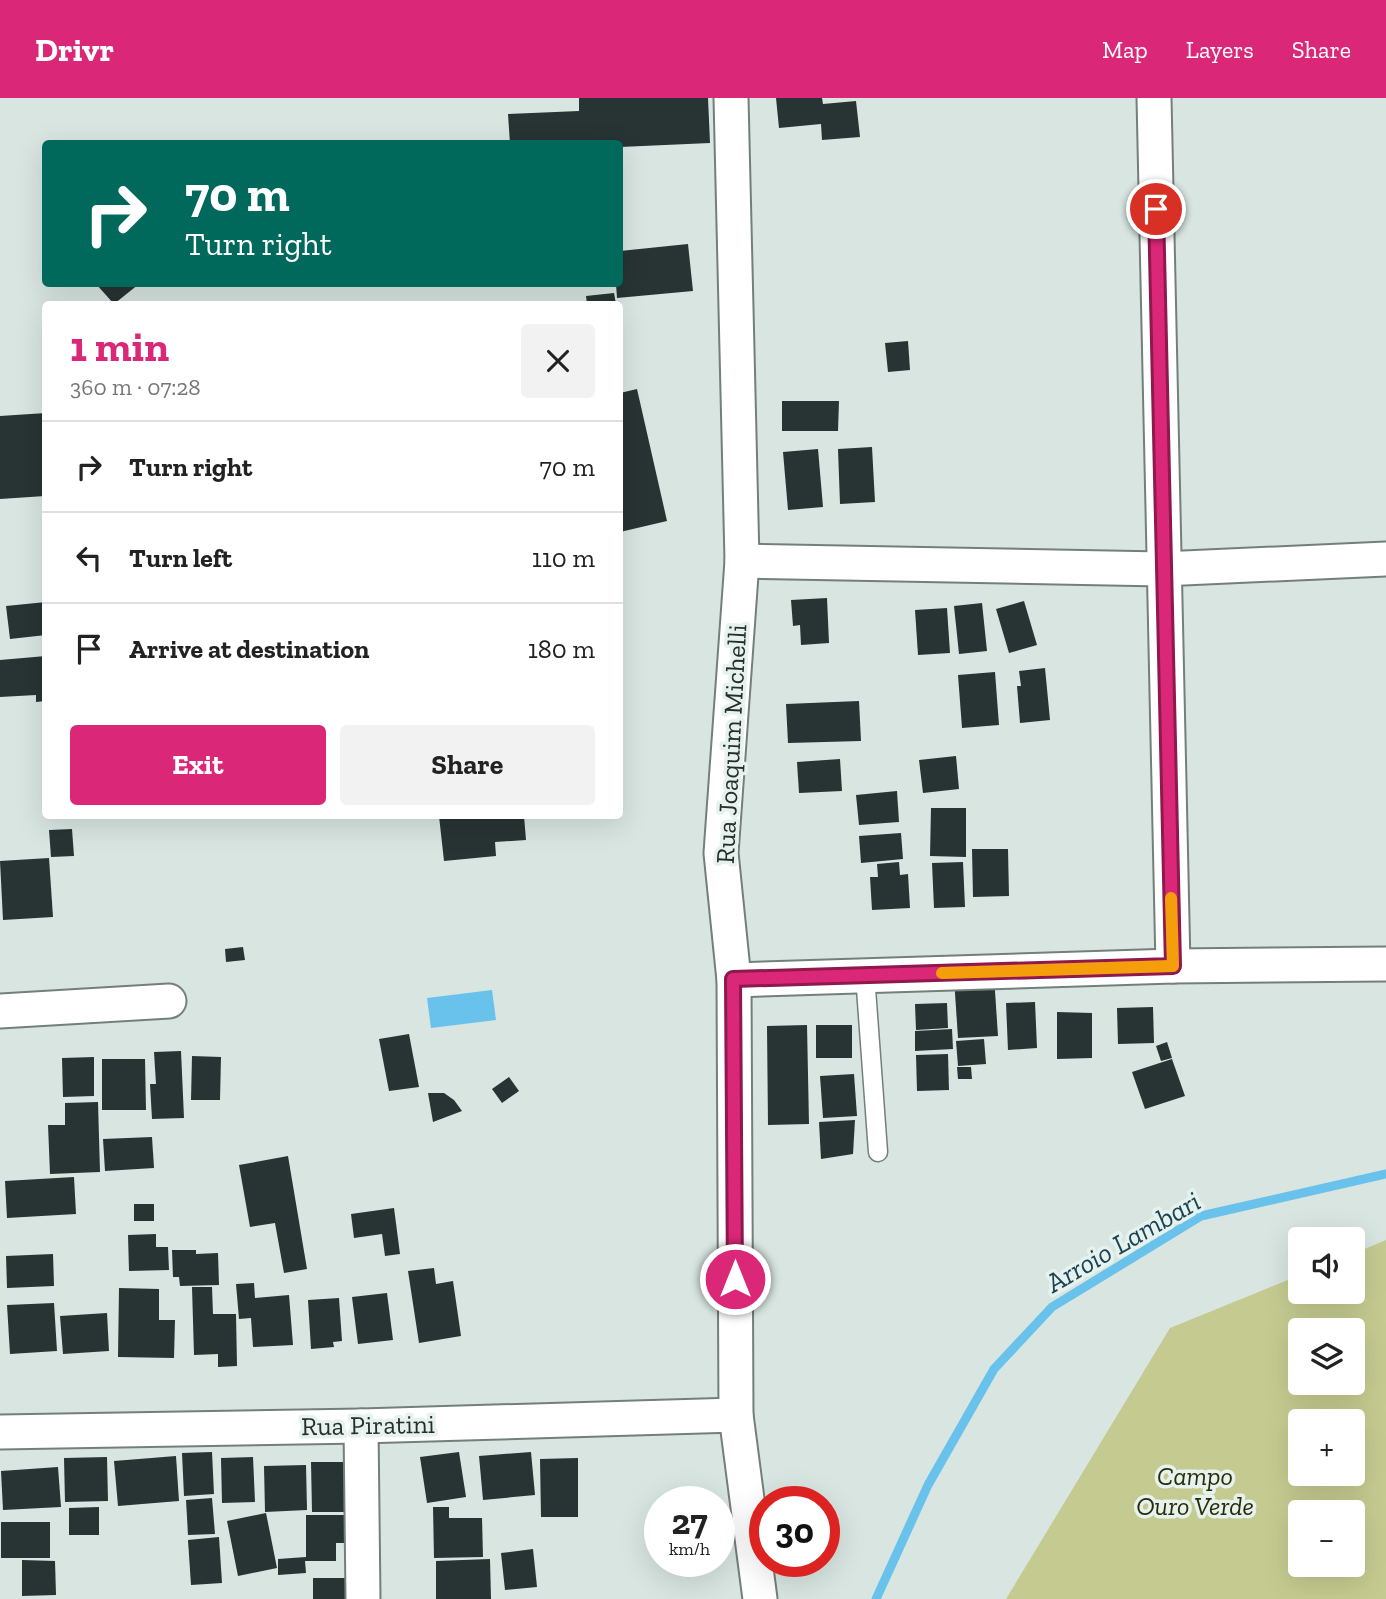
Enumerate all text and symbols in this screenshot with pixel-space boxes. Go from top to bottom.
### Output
text: Drivr [35,30,114,69]
text: Map [1102,35,1148,64]
text: Layers [1186,35,1254,64]
text: Share [1292,35,1351,64]
text: 70 m [185,165,290,224]
icon: right [70,168,161,259]
pin [1126,179,1186,239]
icon: arrive [1137,190,1175,228]
text: Turn right [185,225,332,263]
text: 1 min [70,321,169,372]
button: close [521,324,595,398]
text: 360 m · 07:28 [70,373,201,401]
icon: right [70,448,108,486]
text: Turn right [129,451,252,483]
text: 70 m [539,451,595,483]
icon: left [70,539,108,577]
text: Turn left [129,542,232,574]
text: 110 m [532,542,595,574]
street label: Rua Joaquim Michelli [709,623,753,865]
icon: arrive [70,630,108,668]
text: Arrive at destination [129,633,369,665]
text: 180 m [528,633,595,665]
button: Exit [70,725,326,805]
button: Share [340,725,595,805]
water label: Arroio Lambari [1039,1185,1206,1300]
map controls [1288,1227,1365,1577]
button: sound [1288,1227,1365,1304]
position arrow [698,1242,772,1316]
button: layers [1288,1318,1365,1395]
street label: Rua Piratini [301,1408,435,1442]
button: + [1288,1409,1365,1486]
park label: Campo Ouro Verde [1136,1460,1254,1522]
speed limit sign: 30 [749,1486,840,1577]
button: − [1288,1500,1365,1577]
text: 27 [671,1501,708,1543]
text: km/h [669,1538,710,1560]

